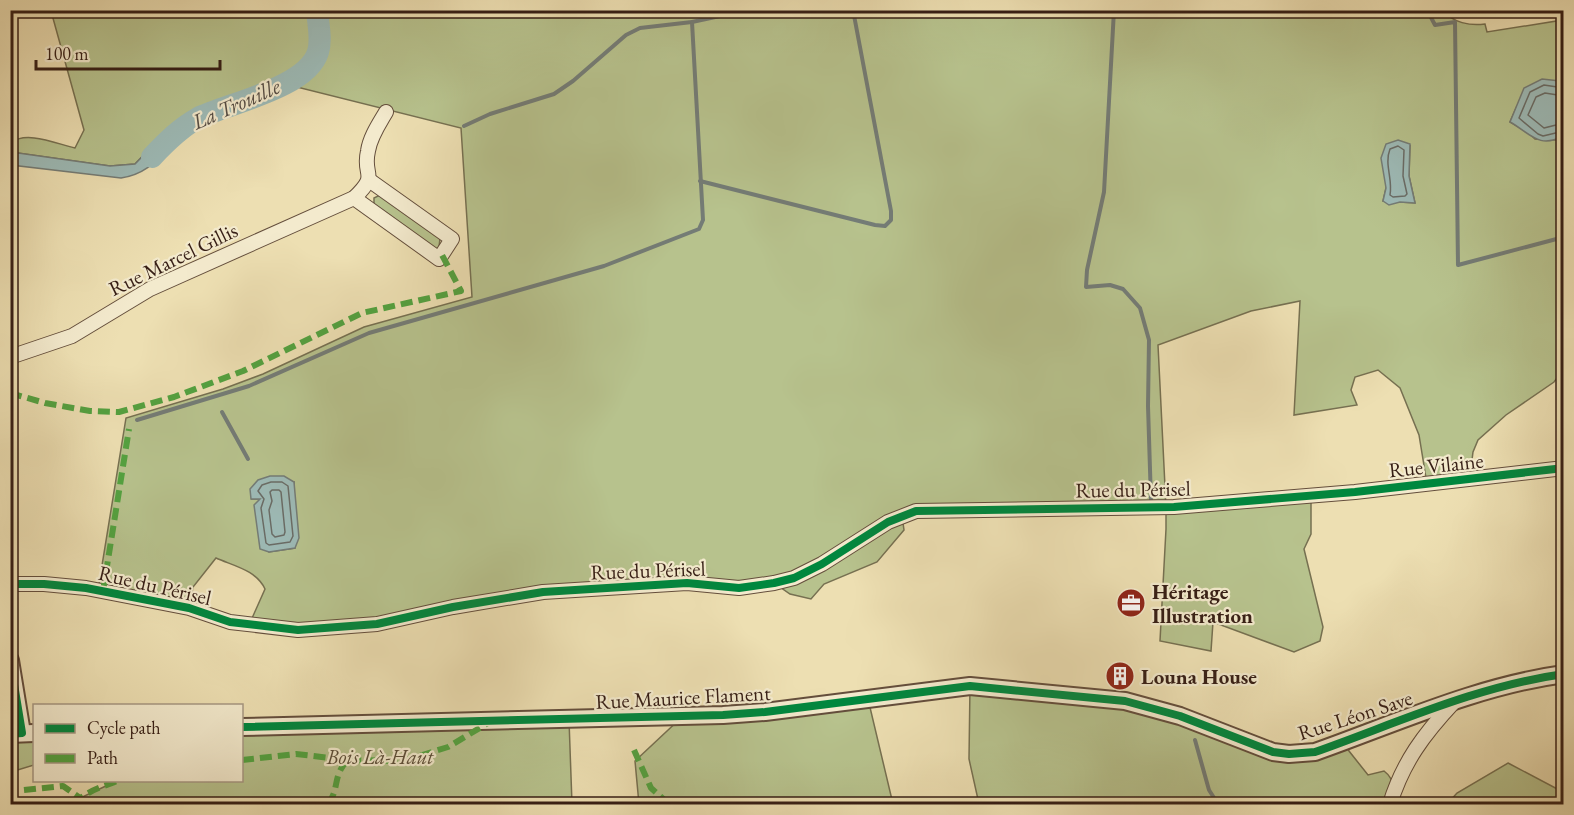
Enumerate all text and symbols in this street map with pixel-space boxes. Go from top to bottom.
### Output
scale bar [36,33,220,71]
text: 100 m [45,42,89,65]
water label: La Trouille [186,72,285,137]
street label: Rue Marcel Gillis [104,216,242,302]
street label: Rue Vilaine [1387,447,1485,483]
street label: Rue du Périsel [1075,474,1191,504]
street label: Rue du Périsel [590,554,706,586]
street label: Rue du Périsel [96,559,214,611]
place label: Héritage Illustration [1152,578,1253,629]
office icon: Héritage Illustration [1115,587,1147,619]
building icon: Louna House [1104,660,1136,692]
place label: Louna House [1141,663,1257,690]
street label: Rue Maurice Flament [595,679,772,715]
street label: Rue Léon Save [1294,684,1416,746]
legend [33,704,243,782]
text: Cycle path [87,716,161,739]
park label: Bois Là-Haut [326,743,434,770]
text: Path [87,746,118,769]

